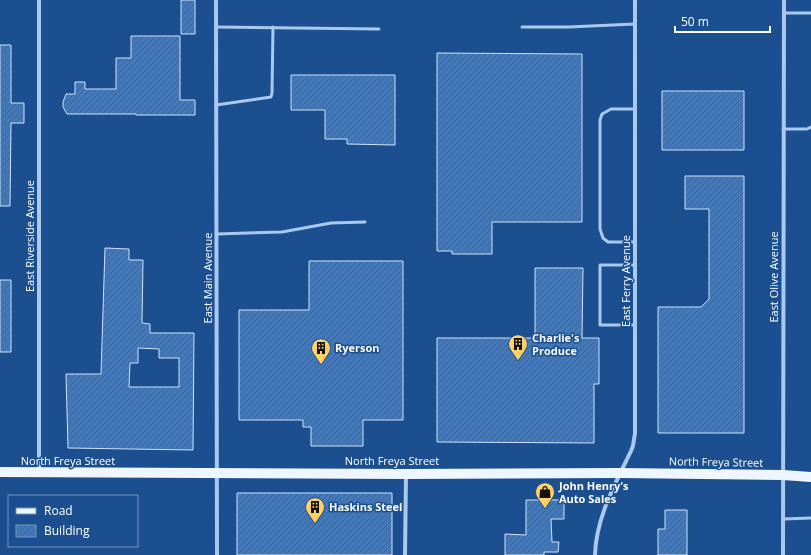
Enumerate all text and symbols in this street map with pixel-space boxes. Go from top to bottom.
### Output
scale bar [675,8,770,34]
text: 50 m [681,13,709,30]
street label: East Riverside Avenue [22,180,37,292]
street label: East Olive Avenue [766,231,781,323]
street label: East Main Avenue [200,233,215,323]
street label: East Ferry Avenue [618,235,633,327]
place label: Charlie's Produce [532,330,580,358]
building icon: Charlie's Produce [507,333,529,361]
building icon: Ryerson [310,337,332,365]
place label: Ryerson [335,340,380,355]
street label: North Freya Street [21,453,115,468]
street label: North Freya Street [345,453,439,468]
street label: North Freya Street [669,453,763,470]
place label: John Henry's Auto Sales [558,478,629,506]
shop icon: John Henry's Auto Sales [534,481,556,509]
legend [8,495,138,547]
building icon: Haskins Steel [304,496,326,524]
place label: Haskins Steel [329,499,402,514]
text: Road [44,502,73,519]
text: Building [44,522,90,539]

